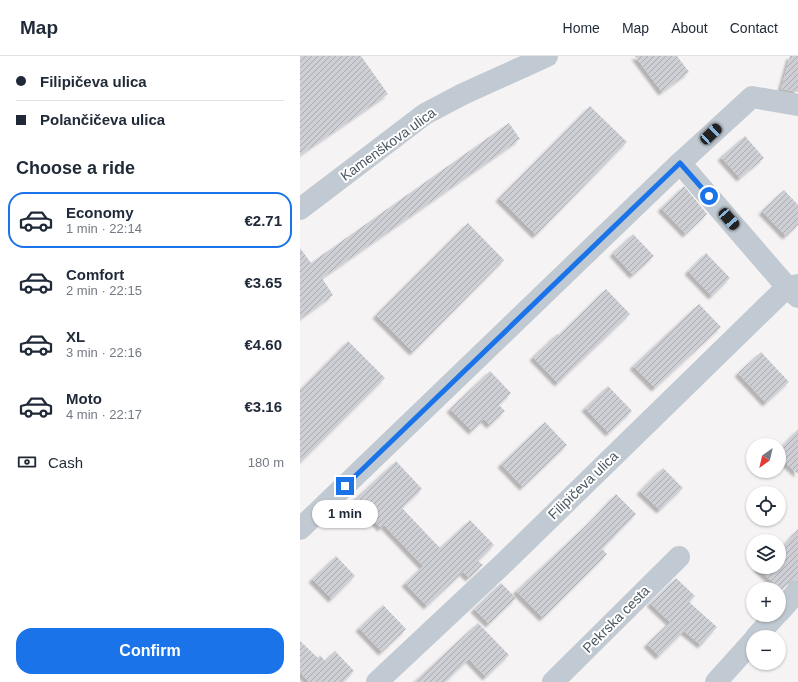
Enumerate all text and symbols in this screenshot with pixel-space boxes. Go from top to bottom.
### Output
text: Map [20,17,58,38]
text: Home [563,20,600,36]
text: Map [622,20,649,36]
text: About [671,20,708,36]
text: Contact [730,20,778,36]
text: Filipičeva ulica [40,73,147,90]
street label: Kamenškova ulica [337,104,439,184]
text: Polančičeva ulica [40,111,165,128]
car [698,121,724,147]
text: Choose a ride [16,158,135,178]
route start [700,187,718,205]
icon: car [18,202,54,238]
text: Economy [66,204,134,221]
car [717,206,741,232]
text: €2.71 [244,212,282,229]
text: 1 min · 22:14 [66,221,142,236]
icon: car [18,264,54,300]
text: Comfort [66,266,124,283]
text: €3.65 [244,274,282,291]
text: 2 min · 22:15 [66,283,142,298]
icon: car [18,326,54,362]
text: XL [66,328,85,345]
text: €4.60 [244,336,282,353]
text: 3 min · 22:16 [66,345,142,360]
icon: car [18,388,54,424]
text: Moto [66,390,102,407]
text: €3.16 [244,398,282,415]
text: 4 min · 22:17 [66,407,142,422]
north arrow [746,438,786,478]
map controls [746,438,786,670]
street label: Filipičeva ulica [545,447,621,522]
icon: cash [16,451,38,473]
text: Cash [48,454,83,471]
text: 180 m [248,455,284,470]
route end [336,477,354,495]
button: locate [746,486,786,526]
callout: 1 min [312,500,378,528]
text: 1 min [328,506,362,521]
button: layers [746,534,786,574]
street label: Pekrska cesta [579,582,653,656]
button: + [746,582,786,622]
button: Confirm [16,628,284,674]
button: − [746,630,786,670]

